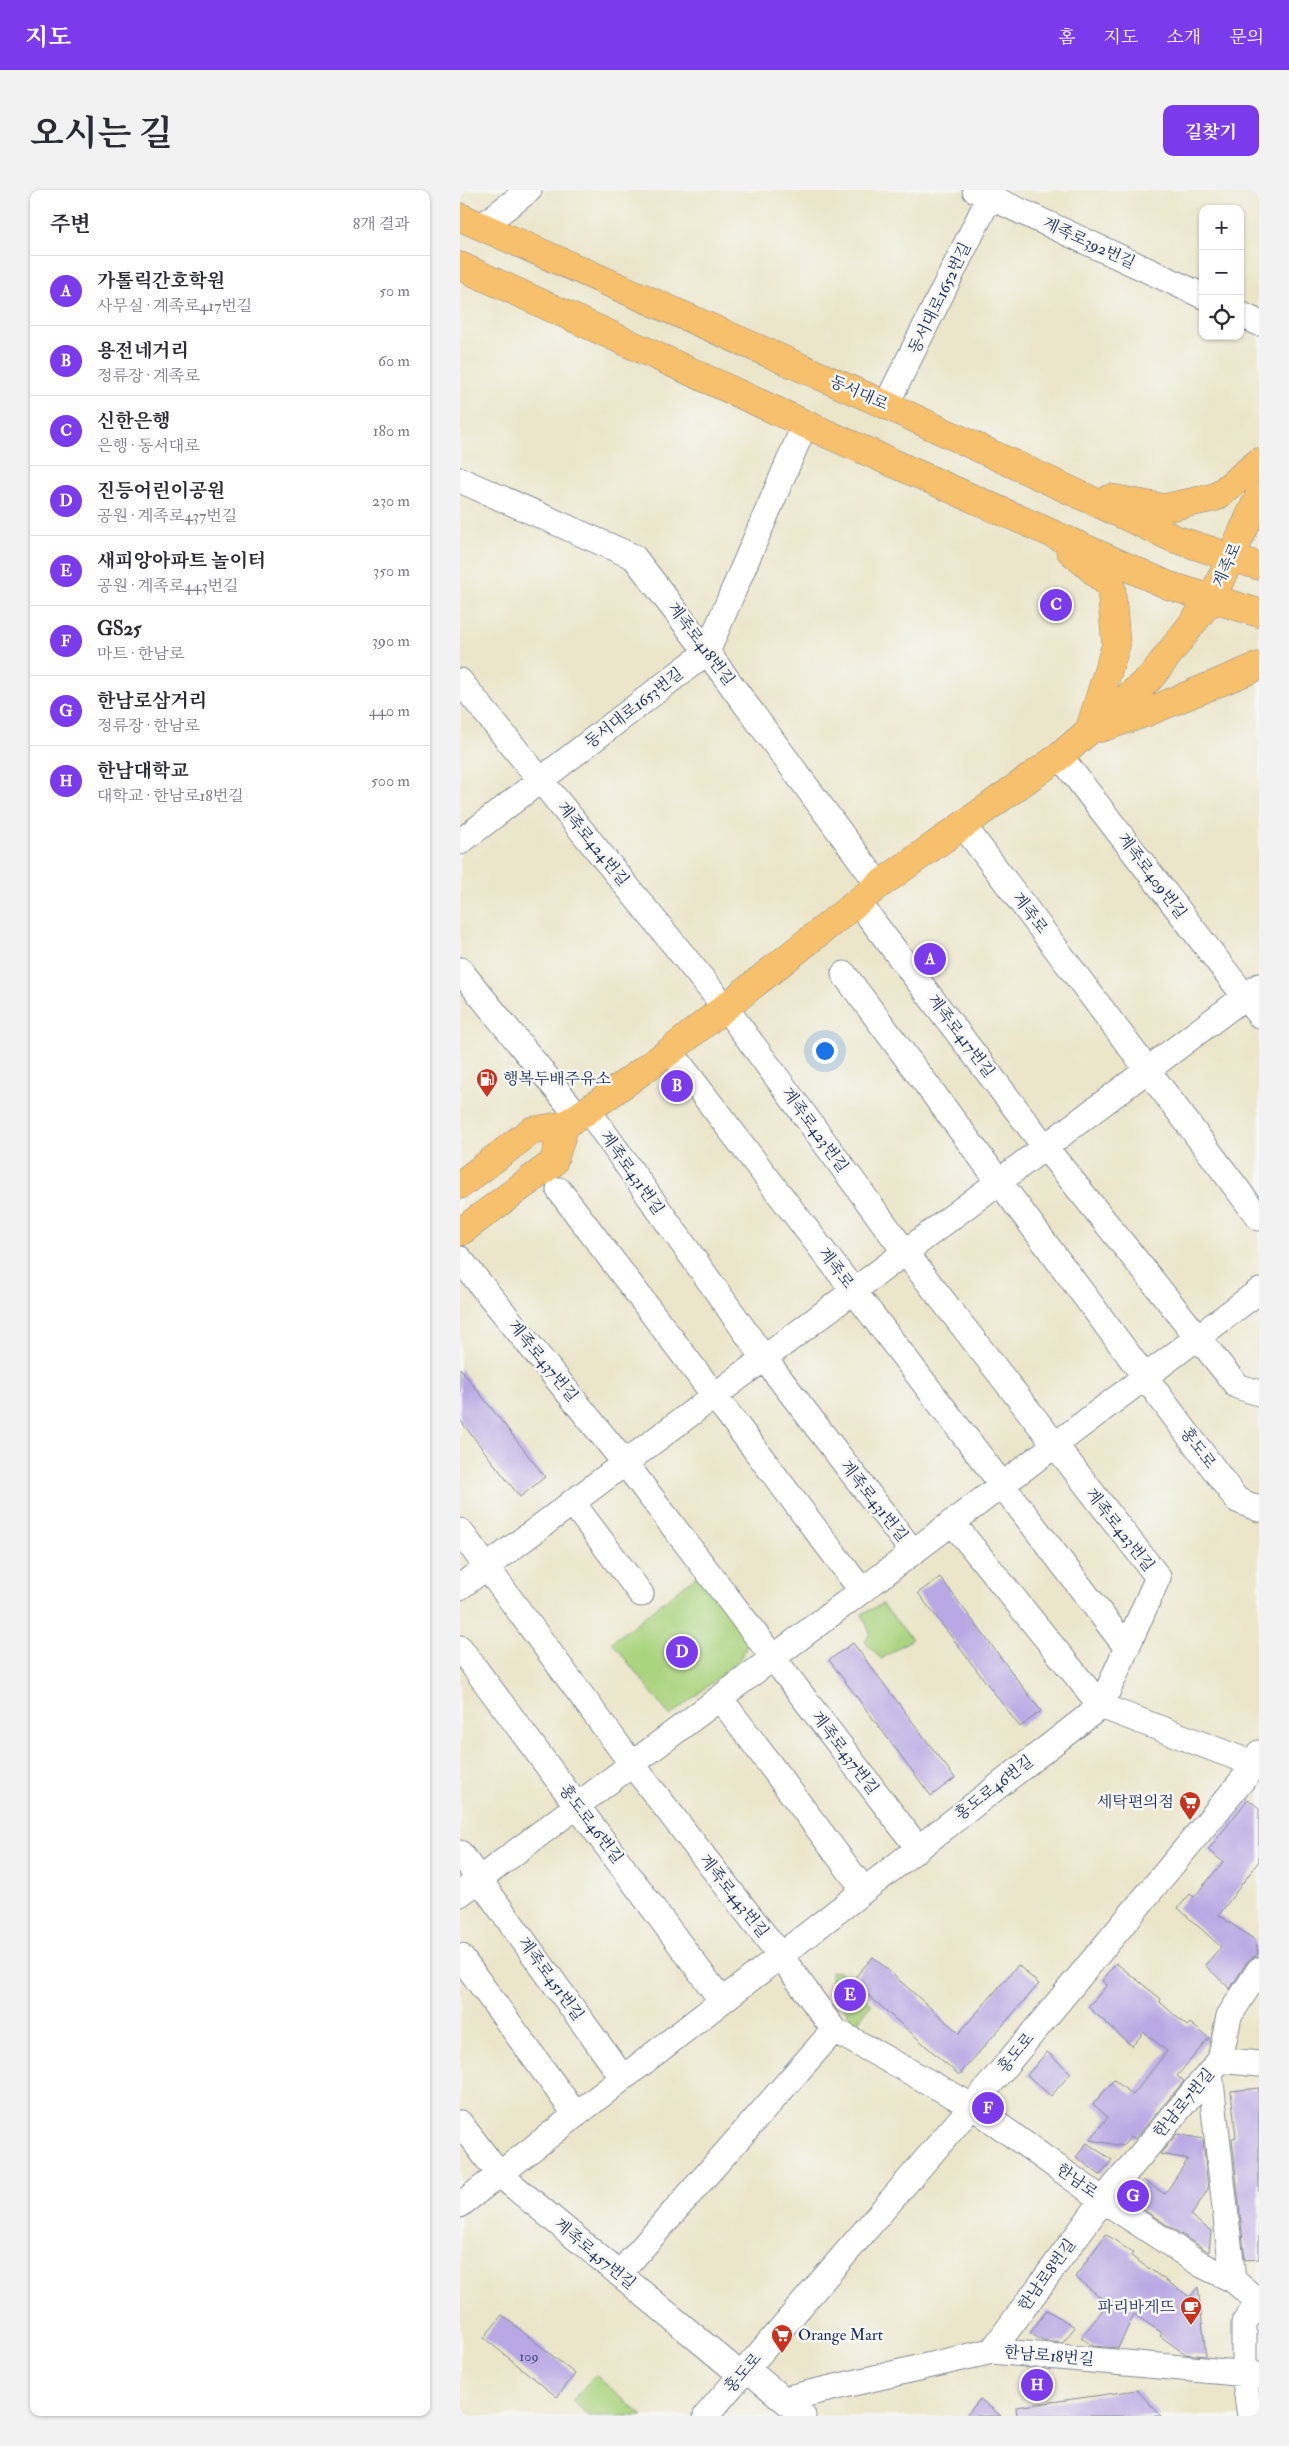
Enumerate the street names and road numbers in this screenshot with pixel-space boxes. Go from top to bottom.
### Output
street label: 계족로392번길 [1040,213,1138,273]
street label: 동서대로1652번길 [904,239,976,357]
street label: 동서대로 [827,371,892,415]
street label: 계족로 [1208,539,1246,590]
street label: 계족로418번길 [663,598,739,690]
street label: 동서대로1653번길 [581,663,687,753]
street label: 계족로424번길 [553,798,633,890]
street label: 계족로409번길 [1113,829,1191,923]
street label: 계족로 [1008,888,1052,938]
street label: 계족로417번길 [923,990,999,1082]
street label: 계족로423번길 [777,1084,853,1176]
street label: 계족로431번길 [596,1127,668,1219]
street label: 계족로 [814,1243,858,1293]
street label: 계족로437번길 [504,1316,582,1406]
street label: 홍도로 [1176,1423,1220,1473]
street label: 계족로431번길 [836,1456,912,1546]
street label: 계족로423번길 [1081,1484,1159,1576]
street label: 계족로437번길 [807,1707,883,1799]
street label: 홍도로46번길 [951,1751,1037,1825]
street label: 홍도로46번길 [555,1780,627,1868]
street label: 계족로443번길 [695,1850,773,1942]
street label: 계족로451번길 [514,1933,588,2025]
street label: 홍도로 [993,2028,1039,2077]
street label: 한남로7번길 [1149,2064,1219,2142]
street label: 한남로 [1052,2159,1102,2203]
street label: 계족로457번길 [550,2214,640,2294]
street label: 한남로8번길 [1014,2235,1080,2315]
street label: 한남로18번길 [1003,2342,1095,2370]
street label: 홍도로 [720,2349,766,2397]

